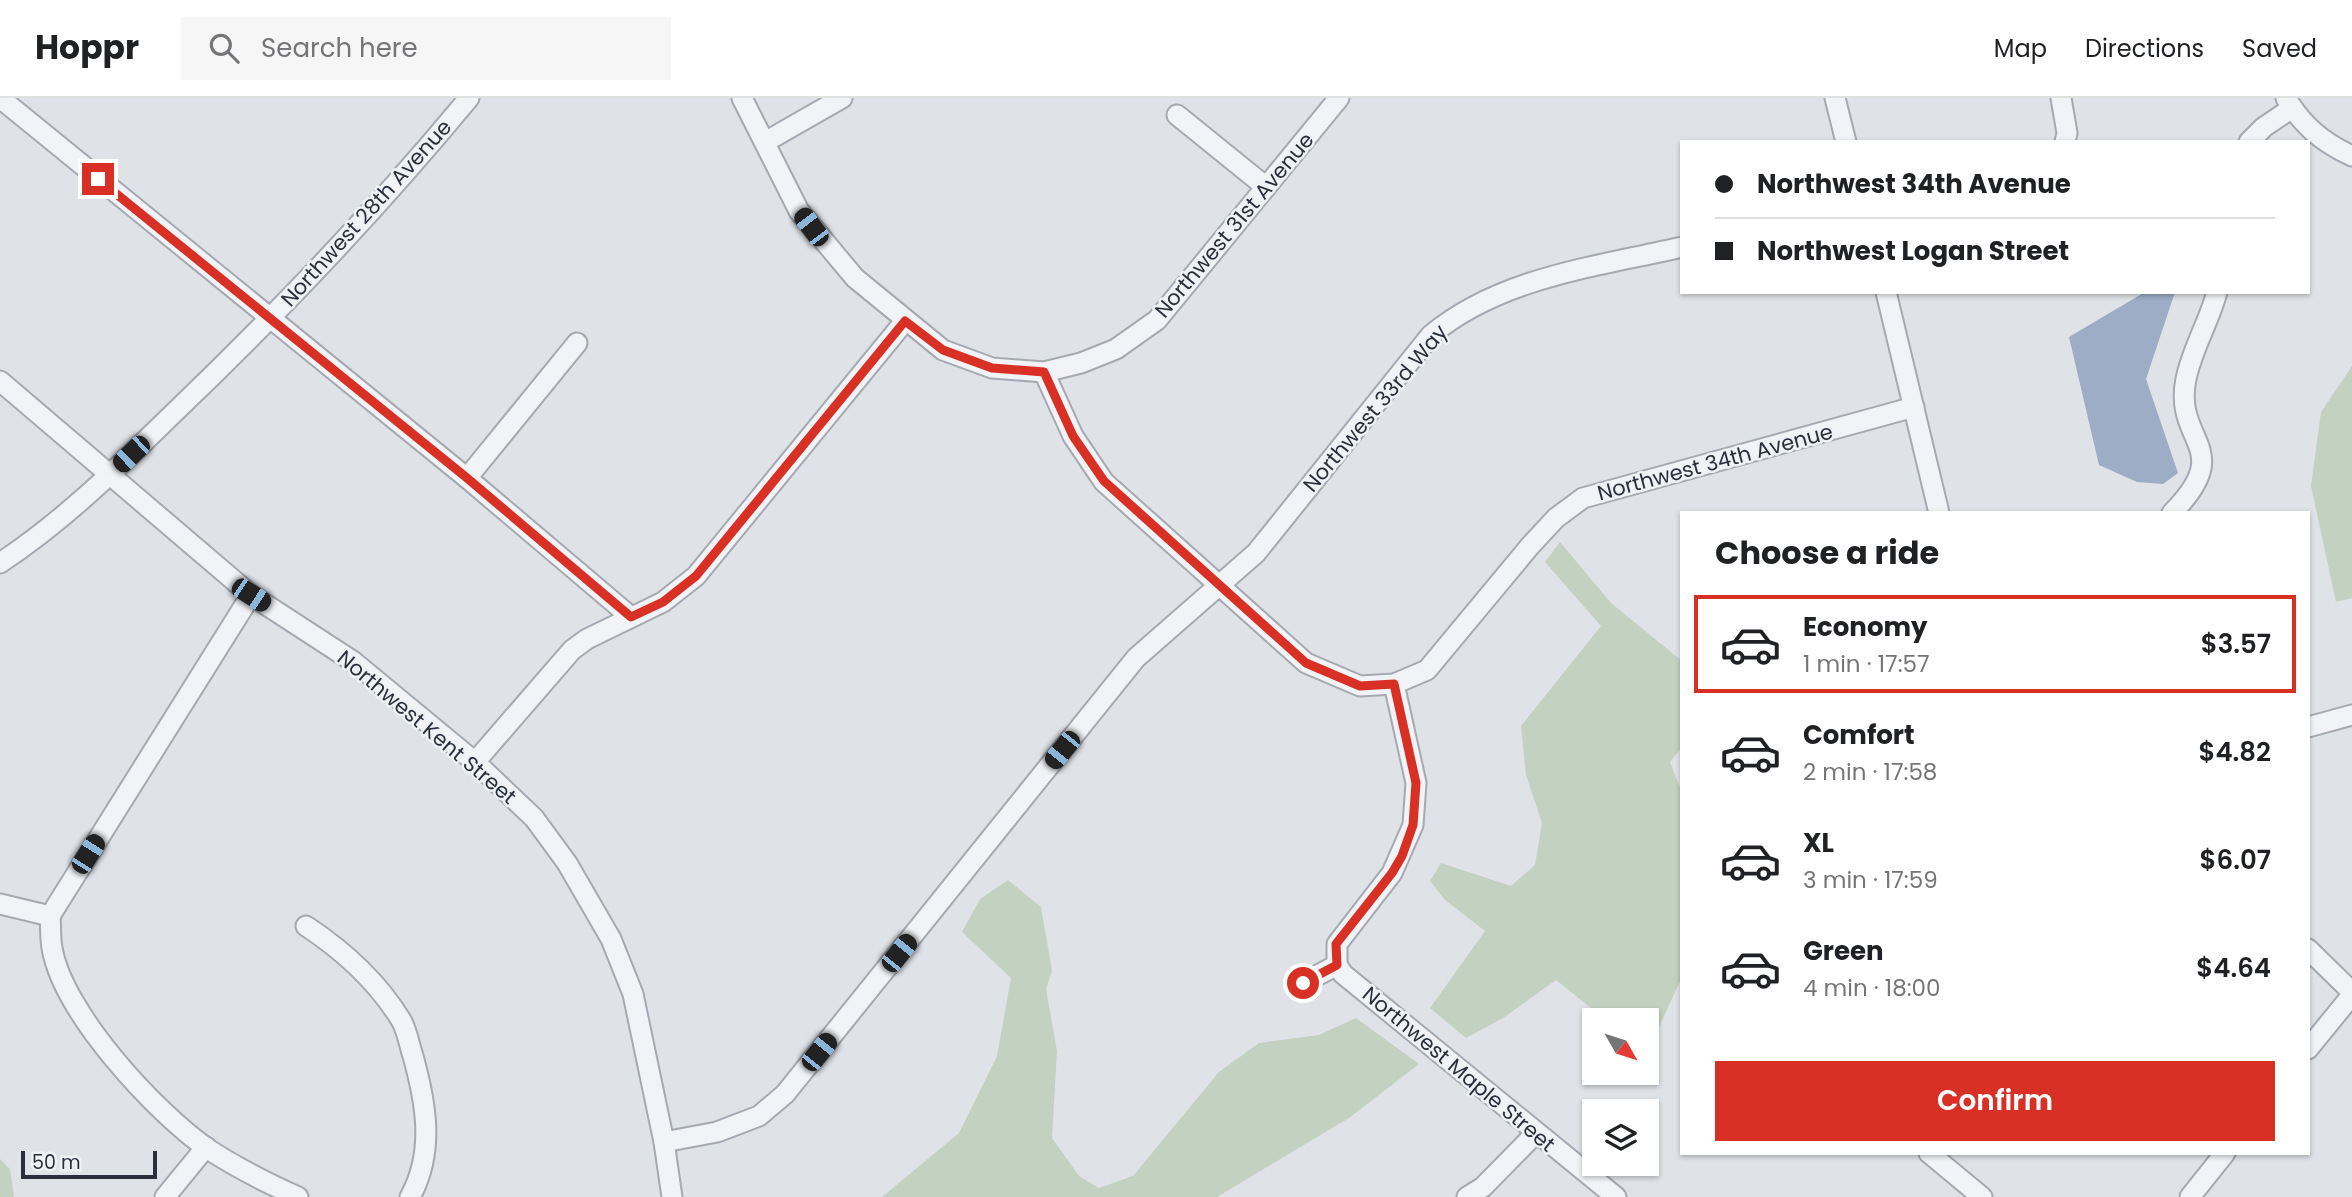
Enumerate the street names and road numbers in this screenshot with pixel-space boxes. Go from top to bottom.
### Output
street label: Northwest 28th Avenue [274,113,458,313]
street label: Northwest 31st Avenue [1148,126,1320,324]
street label: Northwest 33rd Way [1296,318,1454,498]
street label: Northwest 34th Avenue [1594,417,1836,507]
street label: Northwest Kent Street [331,643,523,811]
street label: Northwest Maple Street [1356,980,1562,1158]

